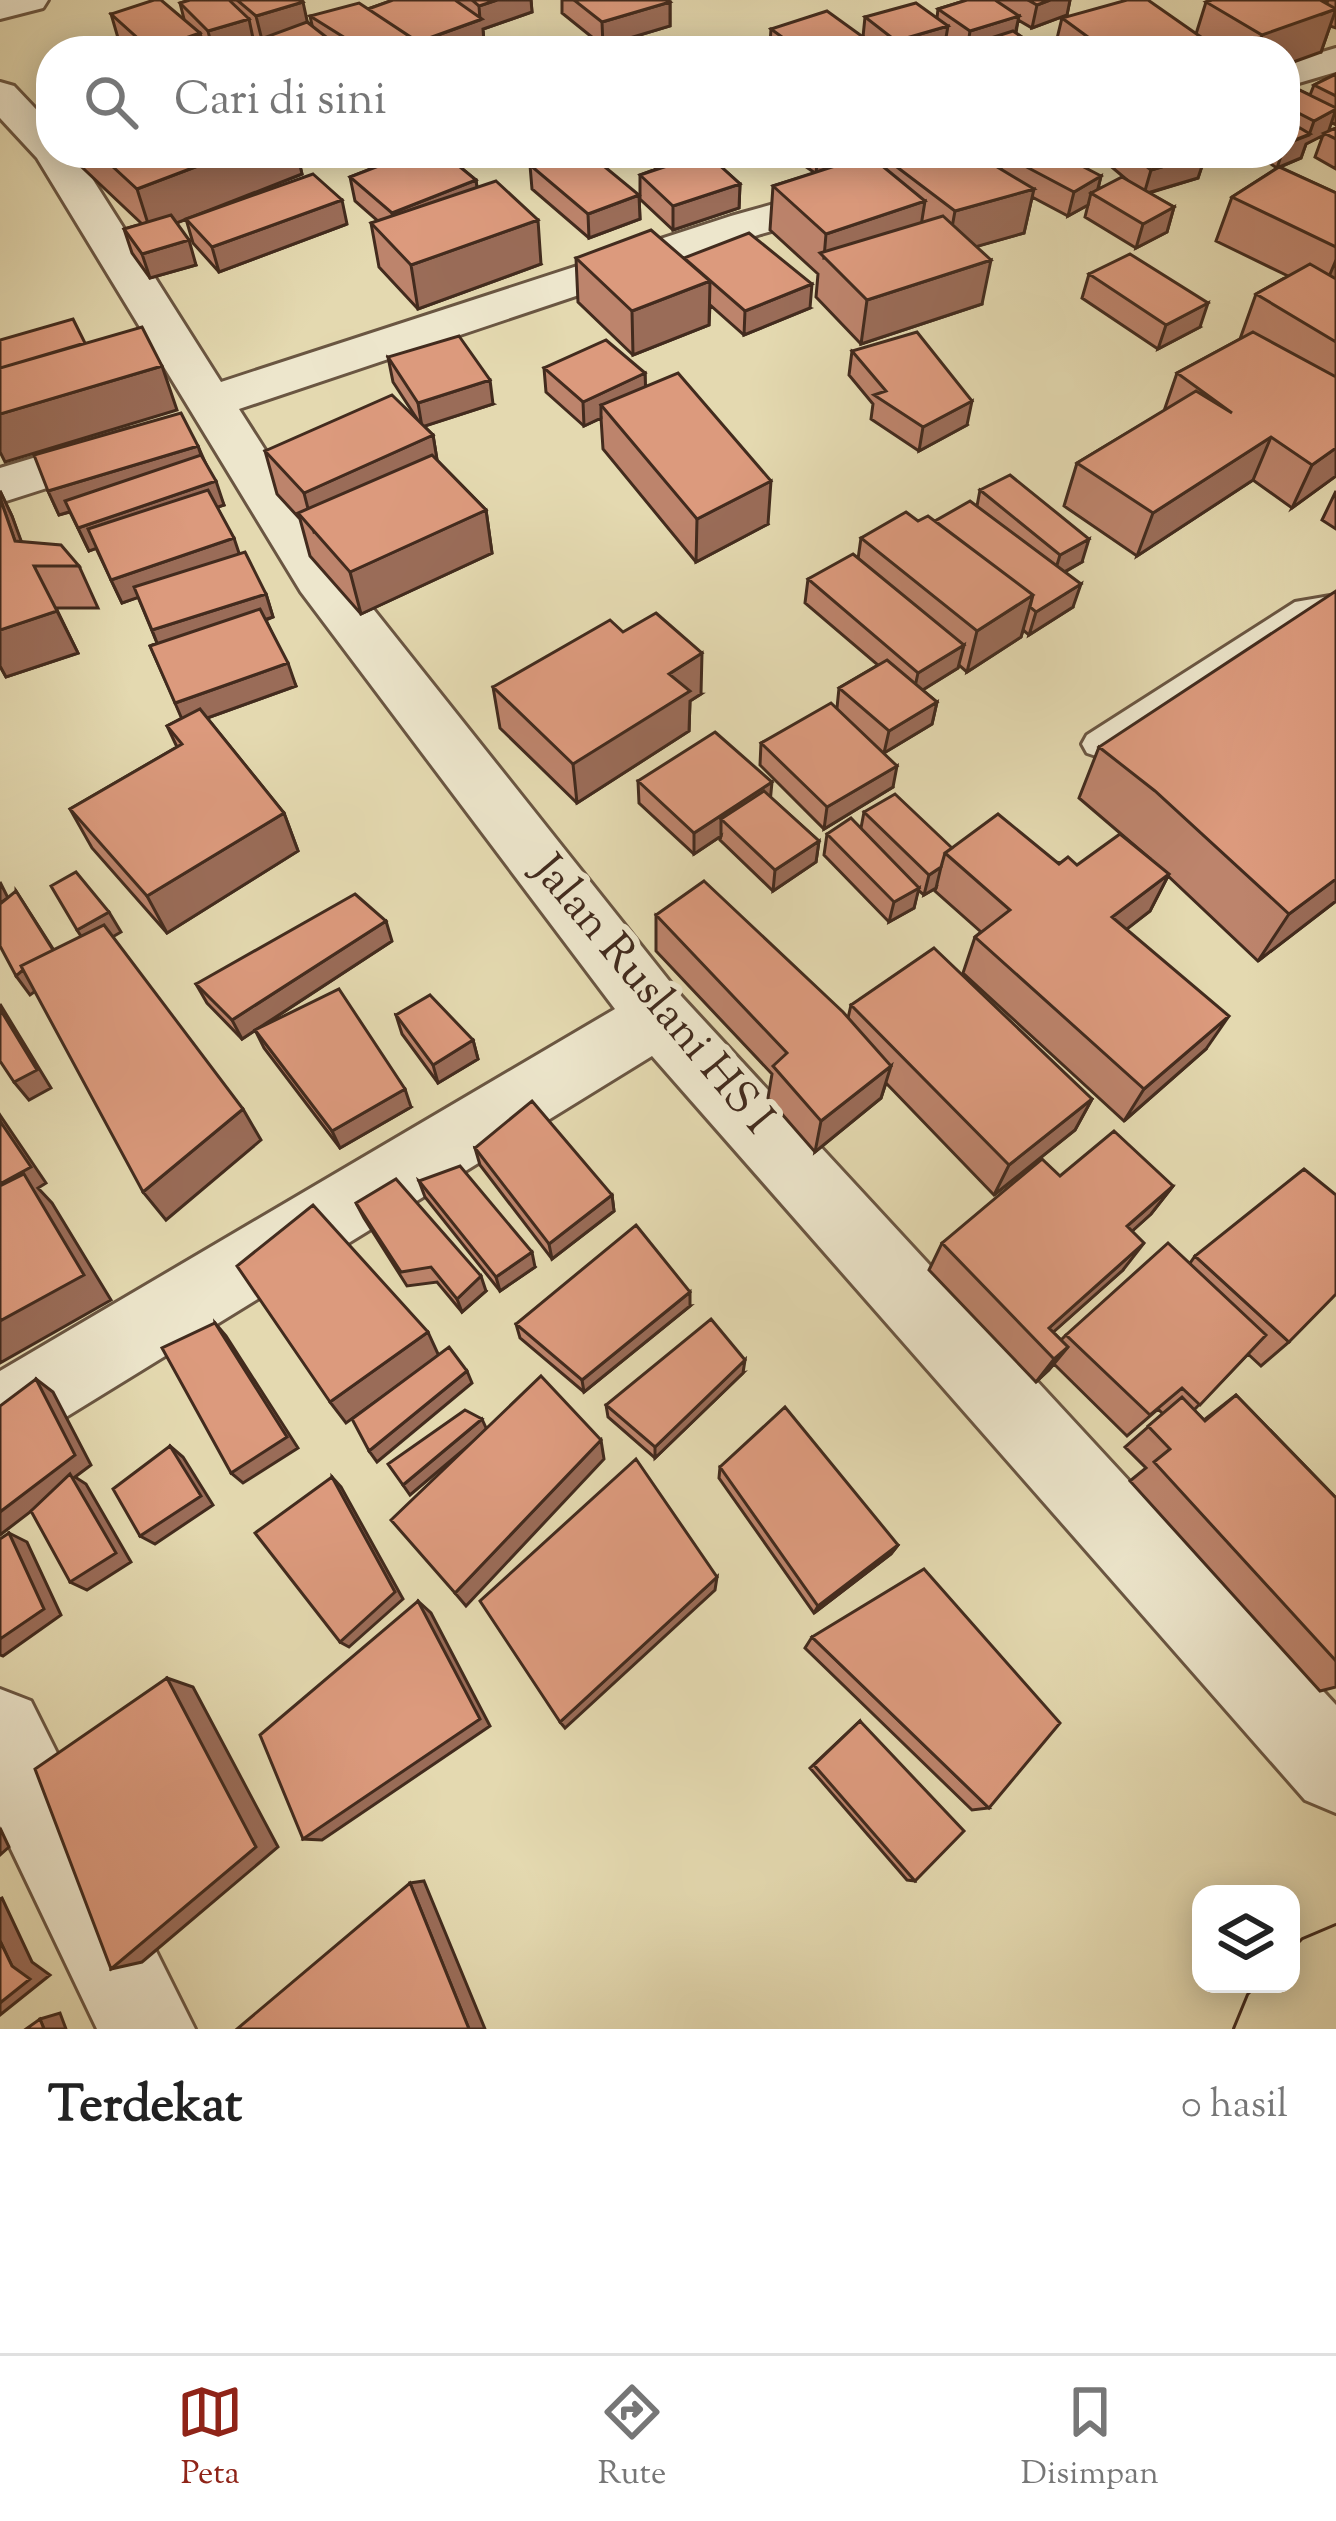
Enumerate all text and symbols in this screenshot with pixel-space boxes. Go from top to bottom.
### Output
search box [36,36,1300,168]
icon: search [78,69,144,135]
text: Cari di sini [174,70,387,135]
street label: Jalan Ruslani HS I [513,840,787,1150]
map controls [1192,1885,1300,1993]
button: layers [1192,1885,1300,1993]
text: Terdekat [48,2071,242,2144]
text: 0 hasil [1181,2079,1288,2135]
tab: Peta [177,2379,243,2499]
tab: Rute [598,2379,666,2499]
tab: Disimpan [1021,2379,1159,2499]

